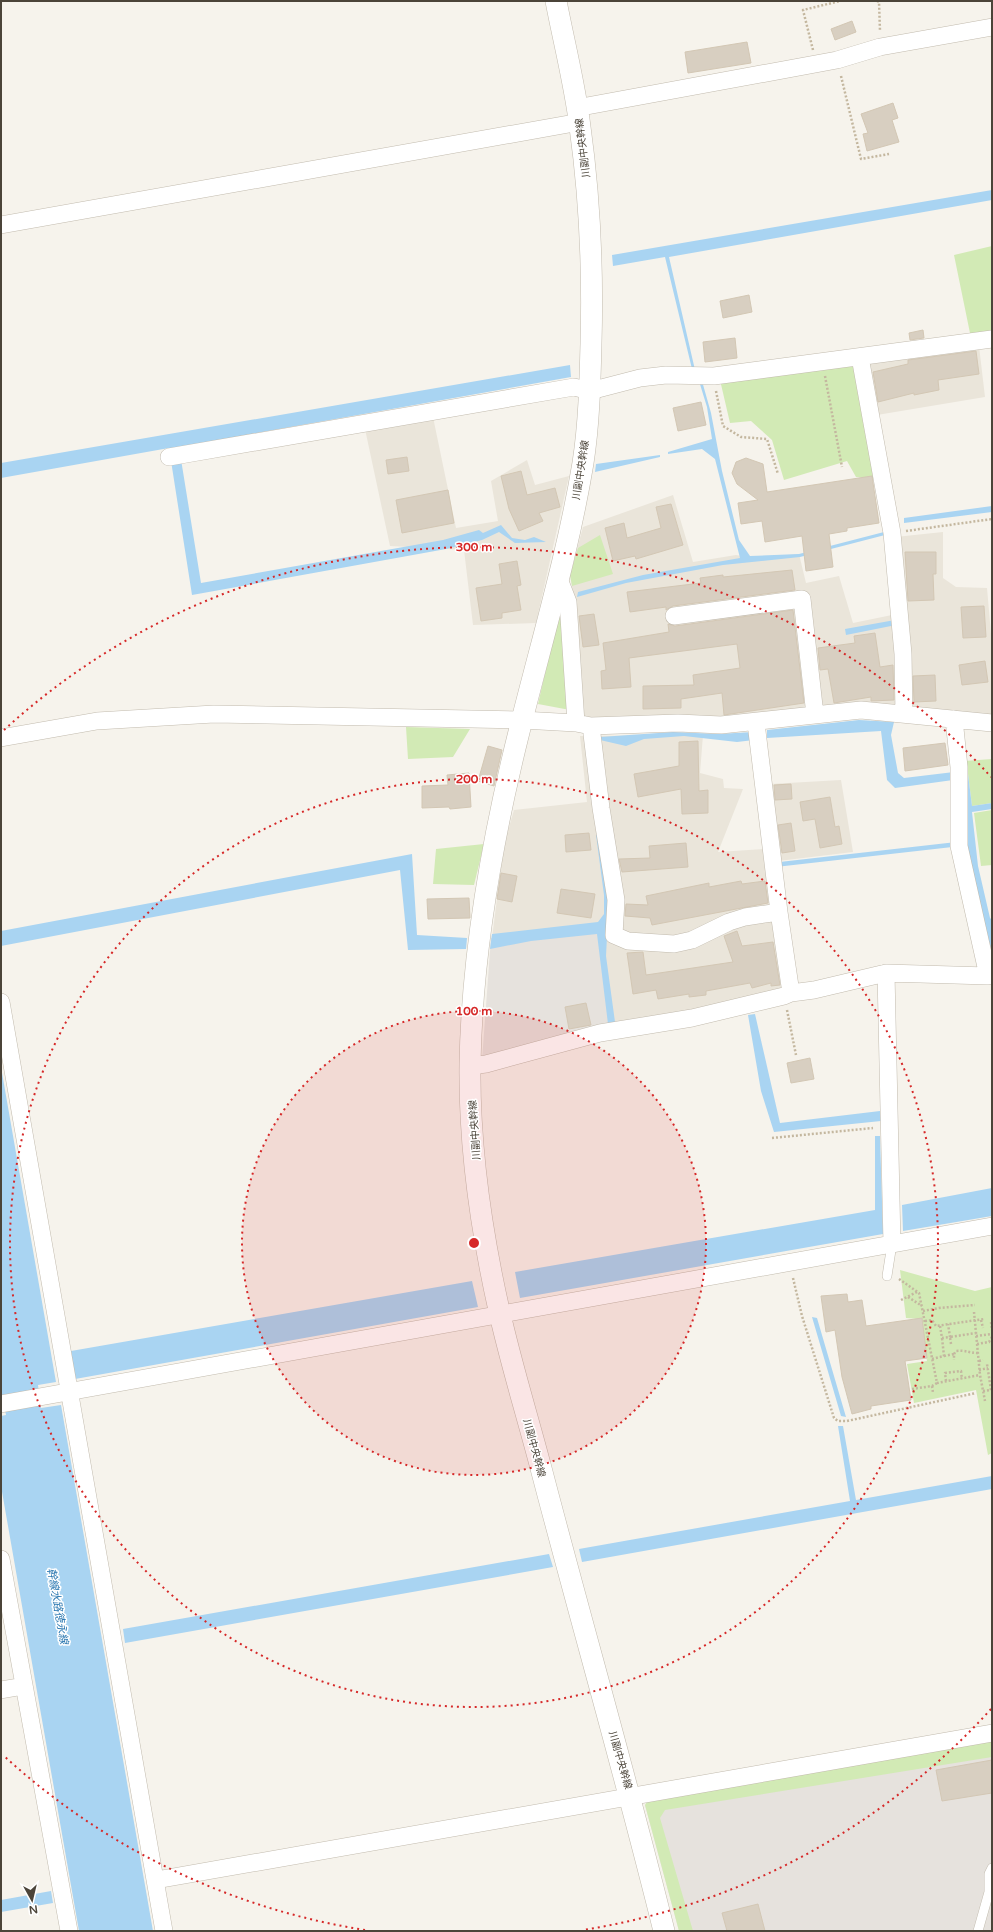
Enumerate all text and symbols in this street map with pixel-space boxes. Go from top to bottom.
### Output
street label: 川副中央幹線 [573,117,593,178]
street label: 川副中央幹線 [570,440,592,501]
text: 300 m [456,540,492,554]
text: 200 m [456,772,492,786]
text: 100 m [456,1004,492,1018]
street label: 川副中央幹線 [467,1100,483,1160]
centre of rings [467,1236,481,1250]
street label: 川副中央幹線 [520,1418,548,1479]
water label: 幹線水路徳永線 [44,1567,71,1647]
street label: 川副中央幹線 [606,1730,634,1791]
north arrow [12,1880,52,1920]
text: N [28,1902,39,1916]

